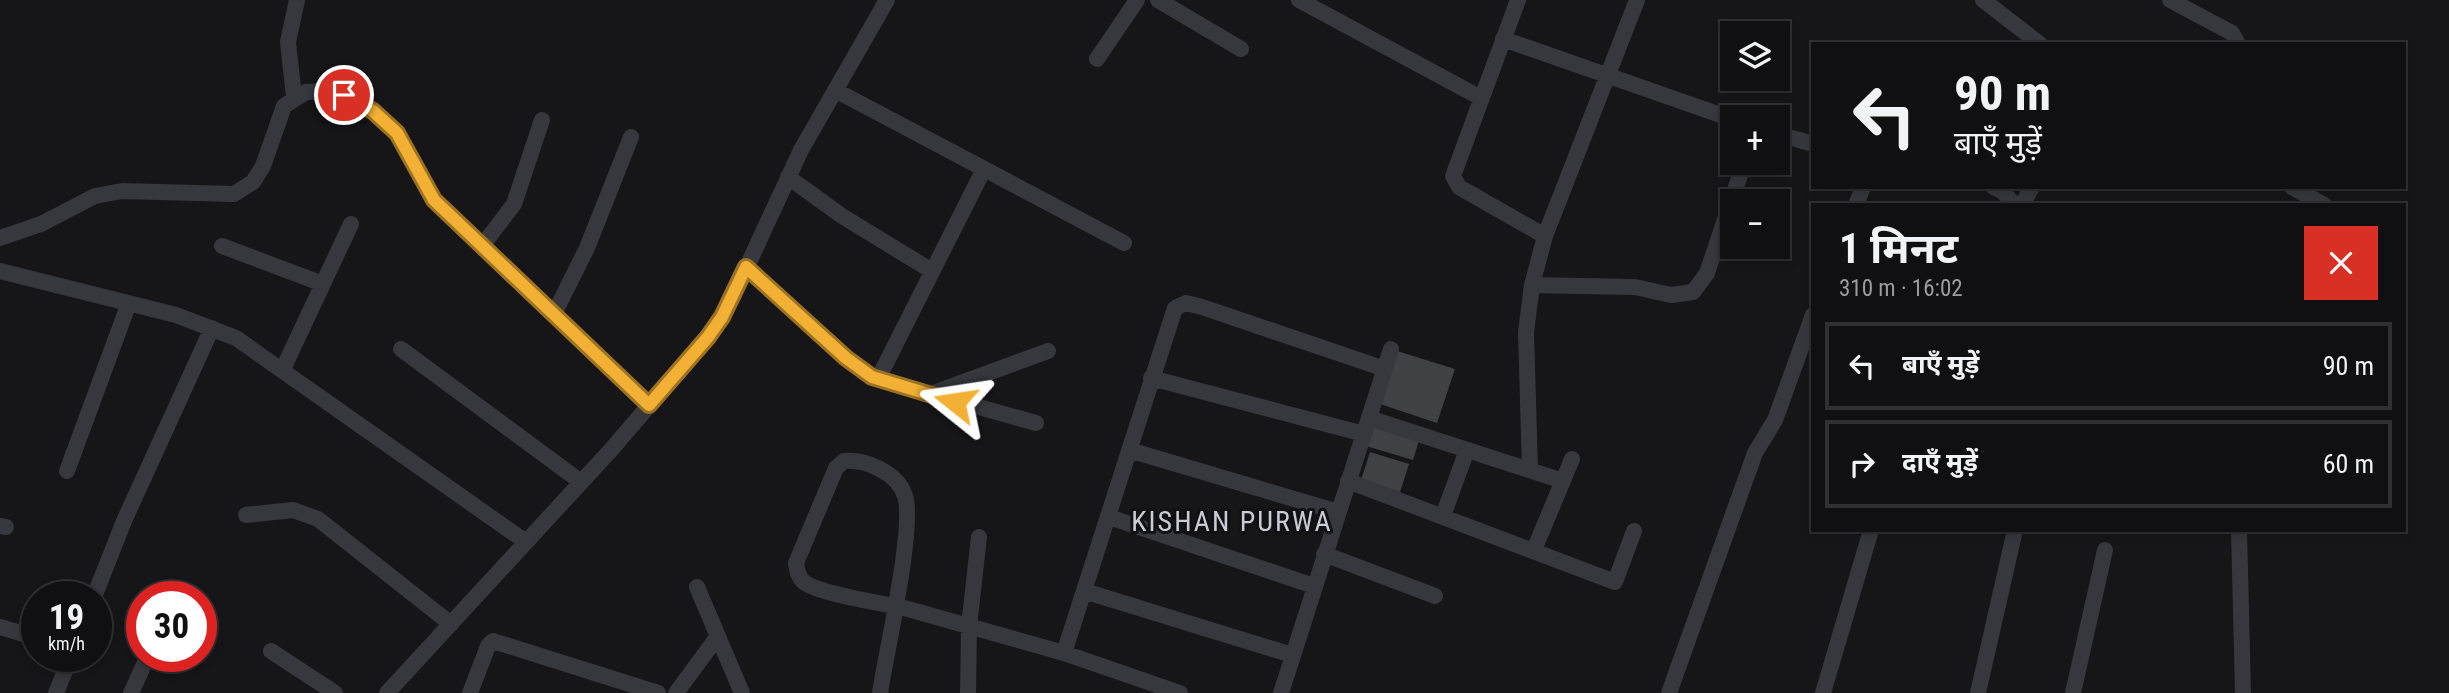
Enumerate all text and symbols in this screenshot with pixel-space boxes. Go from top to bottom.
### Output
map controls [1720,21,1790,259]
button: layers [1720,21,1790,91]
pin [314,65,374,125]
text: 90 m [1954,65,2051,122]
icon: left [1839,70,1930,161]
icon: arrive [325,76,363,114]
button: + [1720,105,1790,175]
text: बाएँ मुड़ें [1954,124,2042,162]
button: − [1720,189,1790,259]
text: 1 मिनट [1839,224,1958,273]
button: close [2304,226,2378,300]
text: 310 m · 16:02 [1839,275,1963,302]
icon: left [1843,347,1881,385]
text: बाएँ मुड़ें [1902,349,1979,379]
text: 90 m [2323,351,2374,381]
position arrow [918,365,992,439]
icon: right [1843,445,1881,483]
text: दाएँ मुड़ें [1902,447,1978,477]
text: 60 m [2323,449,2374,479]
district label: KISHAN PURWA [1131,505,1333,538]
speed limit sign: 30 [126,581,217,672]
text: 19 [49,597,84,638]
text: km/h [48,633,85,654]

